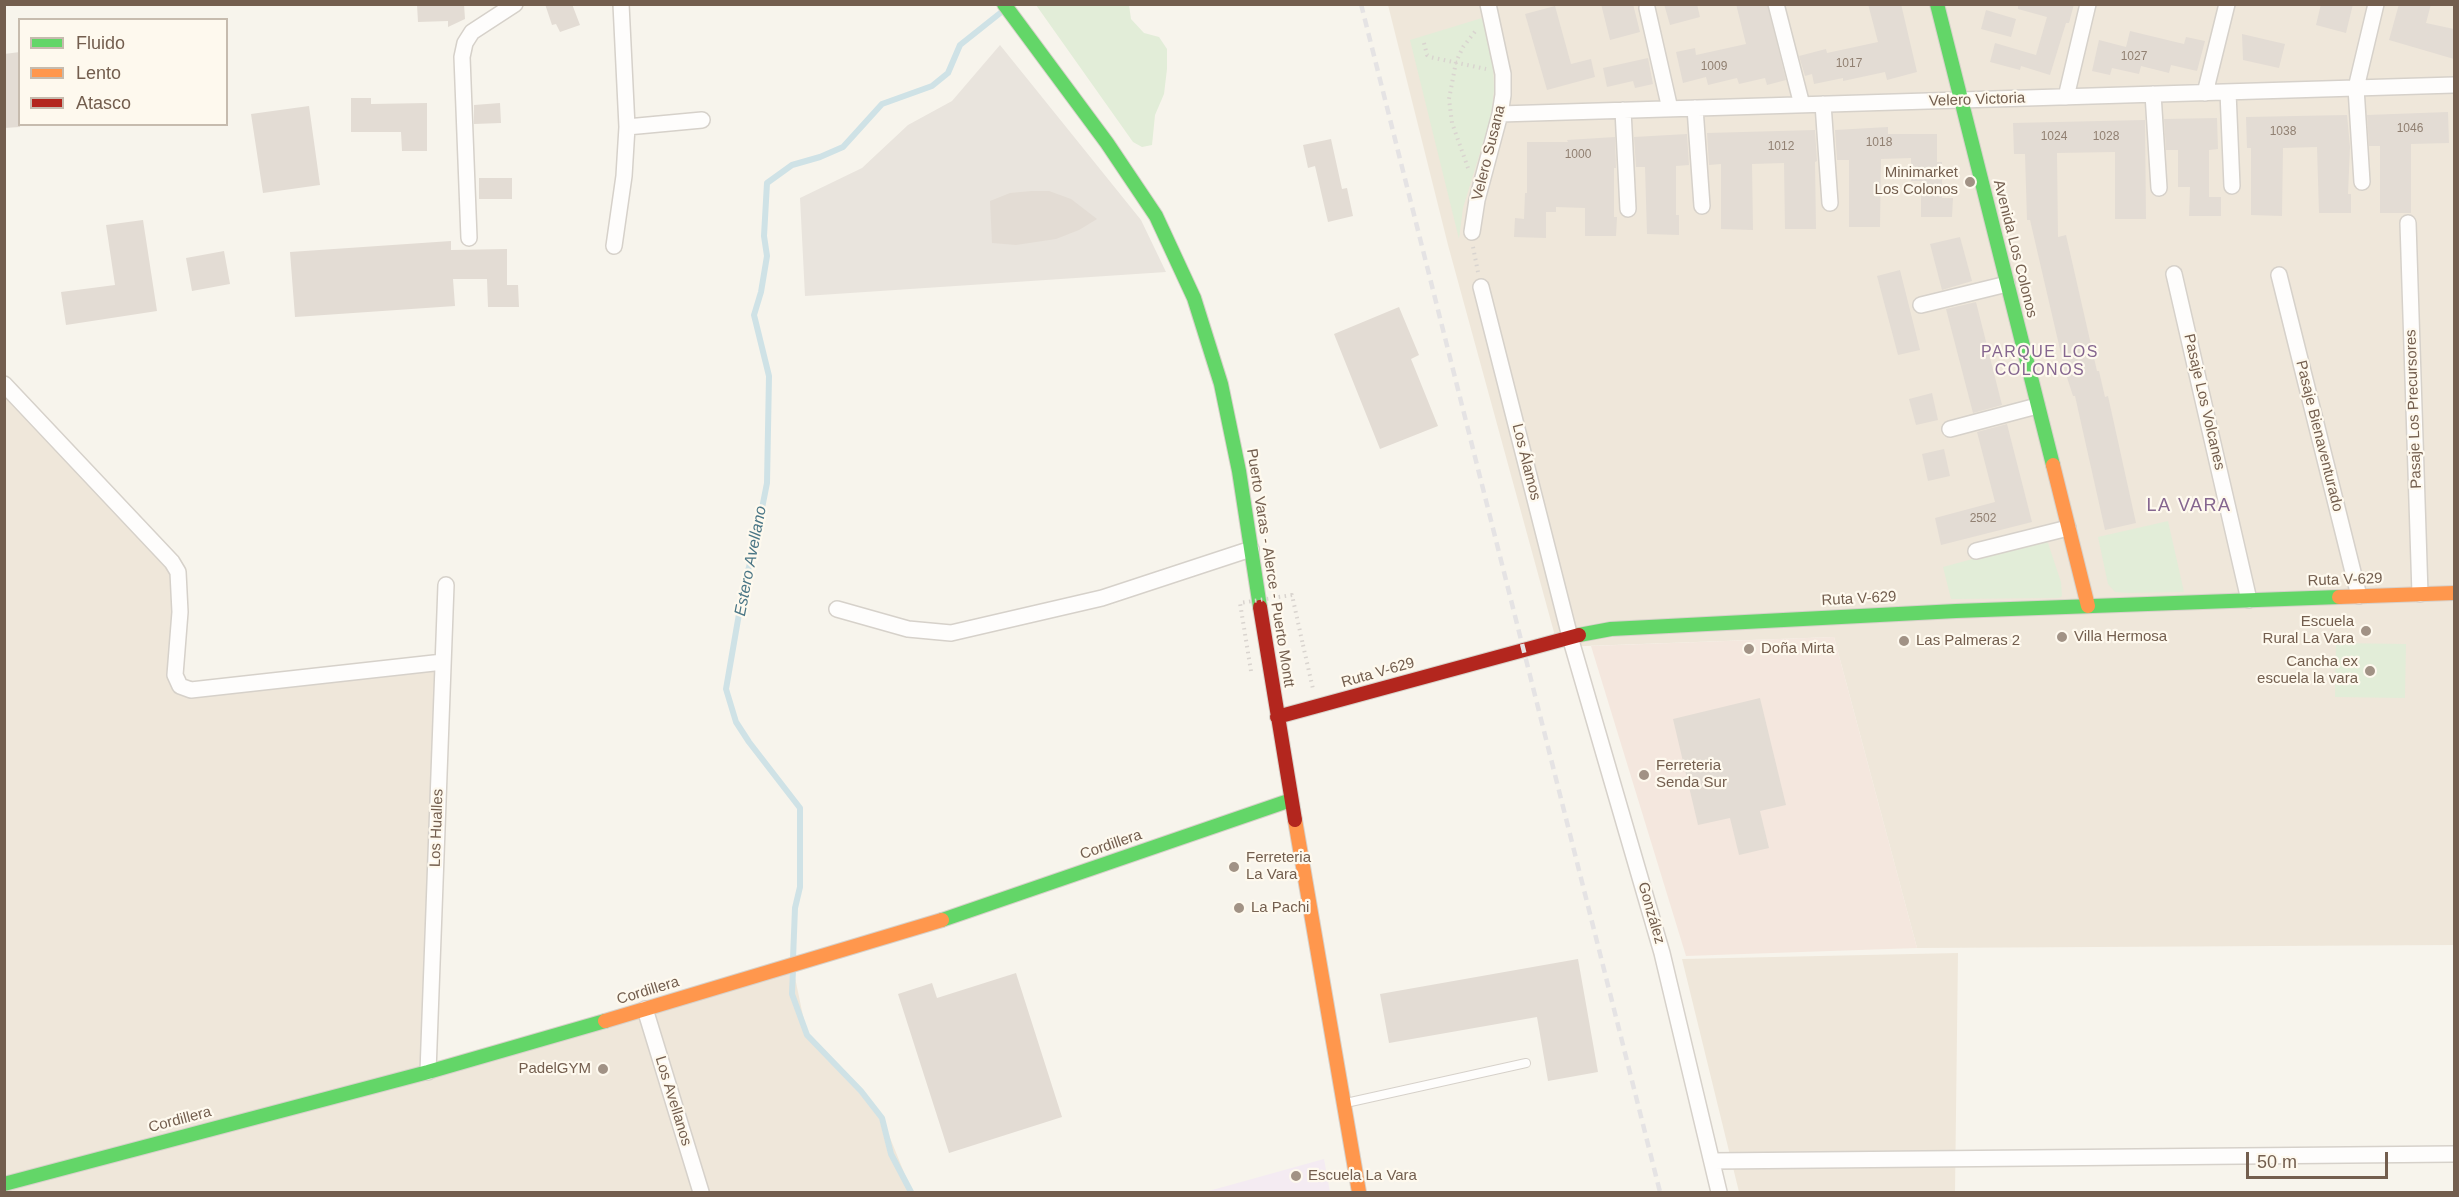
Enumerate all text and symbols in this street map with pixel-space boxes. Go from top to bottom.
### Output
legend [18,18,228,126]
text: Fluido [76,33,125,53]
house number: 1027 [2121,50,2147,64]
house number: 1017 [1836,57,1862,71]
house number: 1009 [1701,60,1727,74]
text: Lento [76,63,121,83]
street label: Velero Victoria [1928,89,2026,111]
text: Atasco [76,93,131,113]
street label: Velero Susana [1468,103,1510,203]
house number: 1046 [2397,122,2423,136]
house number: 1038 [2270,125,2296,139]
house number: 1024 [2041,130,2067,144]
house number: 1028 [2093,130,2119,144]
house number: 1018 [1866,136,1892,150]
house number: 1012 [1768,140,1794,154]
house number: 1000 [1565,148,1591,162]
place label: Minimarket Los Colonos [1875,164,1958,199]
marker: Minimarket Los Colonos [1963,175,1977,189]
street label: Avenida Los Colonos [1989,178,2041,320]
street label: Pasaje Los Precursores [2402,329,2426,489]
street label: Pasaje Los Volcanes [2180,332,2228,472]
district label: PARQUE LOS COLONOS [1981,343,2099,381]
street label: Pasaje Bienaventurado [2292,359,2346,513]
street label: Los Álamos [1508,422,1544,502]
street label: Puerto Varas - Alerce - Puerto Montt [1242,447,1298,689]
district label: LA VARA [2146,495,2232,517]
water label: Estero Avellano [731,504,771,618]
house number: 2502 [1970,512,1996,526]
street label: Ruta V-629 [2307,570,2383,590]
street label: Ruta V-629 [1821,588,1897,610]
place label: Escuela Rural La Vara [2263,613,2354,648]
marker: Escuela Rural La Vara [2359,624,2373,638]
place label: Villa Hermosa [2074,628,2167,646]
marker: Villa Hermosa [2055,630,2069,644]
place label: Las Palmeras 2 [1916,632,2020,650]
marker: Las Palmeras 2 [1897,634,1911,648]
place label: Doña Mirta [1761,640,1834,658]
marker: Doña Mirta [1742,642,1756,656]
place label: Cancha ex escuela la vara [2257,653,2358,688]
street label: Ruta V-629 [1339,654,1417,692]
marker: Cancha ex escuela la vara [2363,664,2377,678]
place label: Ferreteria Senda Sur [1656,757,1727,792]
marker: Ferreteria Senda Sur [1637,768,1651,782]
street label: Los Hualles [427,789,447,867]
street label: Cordillera [1078,826,1144,864]
place label: Ferreteria La Vara [1246,849,1311,884]
marker: Ferreteria La Vara [1227,860,1241,874]
street label: González [1634,880,1668,946]
place label: La Pachi [1251,899,1309,917]
marker: La Pachi [1232,901,1246,915]
street label: Cordillera [615,973,681,1009]
street label: Los Avellanos [651,1054,695,1148]
place label: PadelGYM [518,1060,591,1078]
marker: PadelGYM [596,1062,610,1076]
street label: Cordillera [147,1103,213,1137]
scale bar [2249,1140,2392,1178]
text: 50 m [2257,1152,2297,1172]
place label: Escuela La Vara [1308,1167,1417,1185]
marker: Escuela La Vara [1289,1169,1303,1183]

